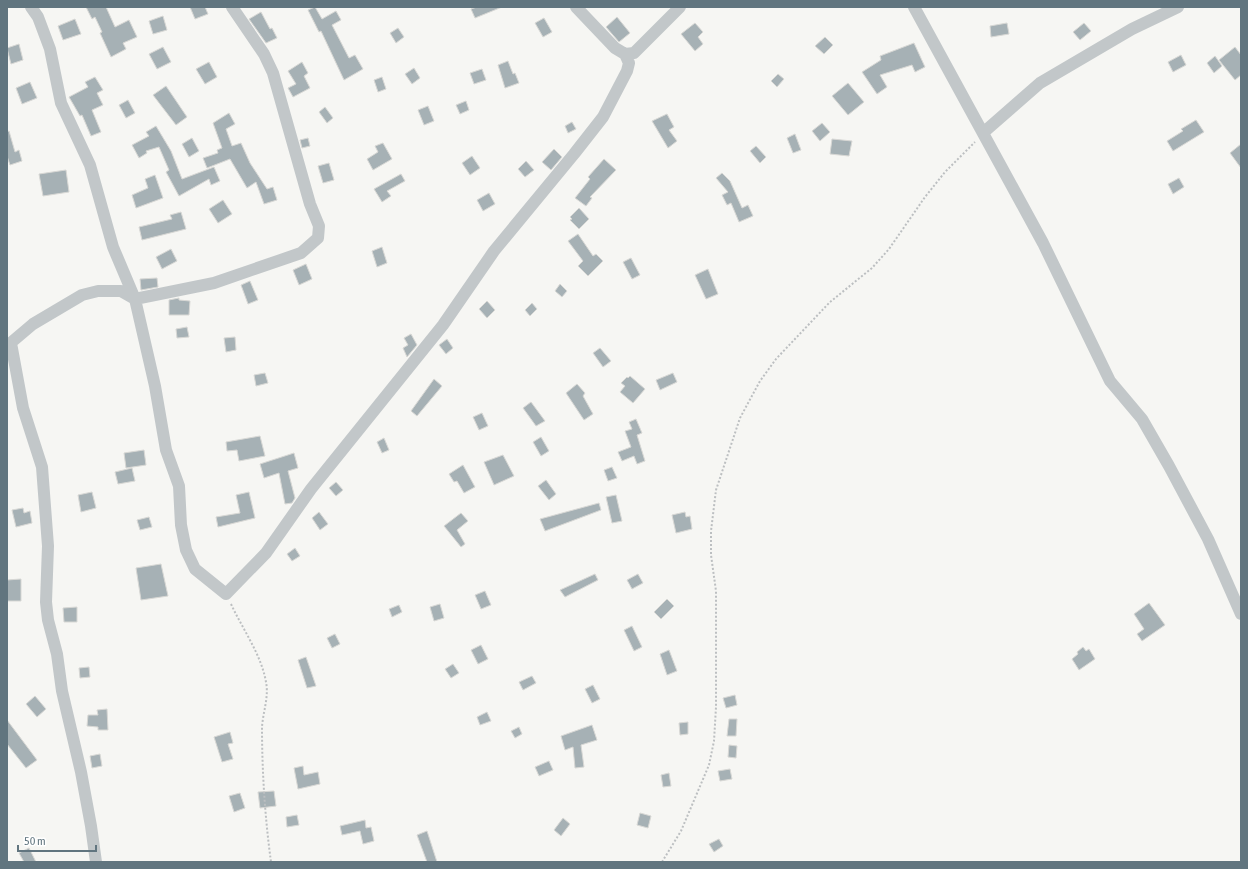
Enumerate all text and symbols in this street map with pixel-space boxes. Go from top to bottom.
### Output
scale bar [18,827,96,853]
text: 50 m [24,834,46,848]

